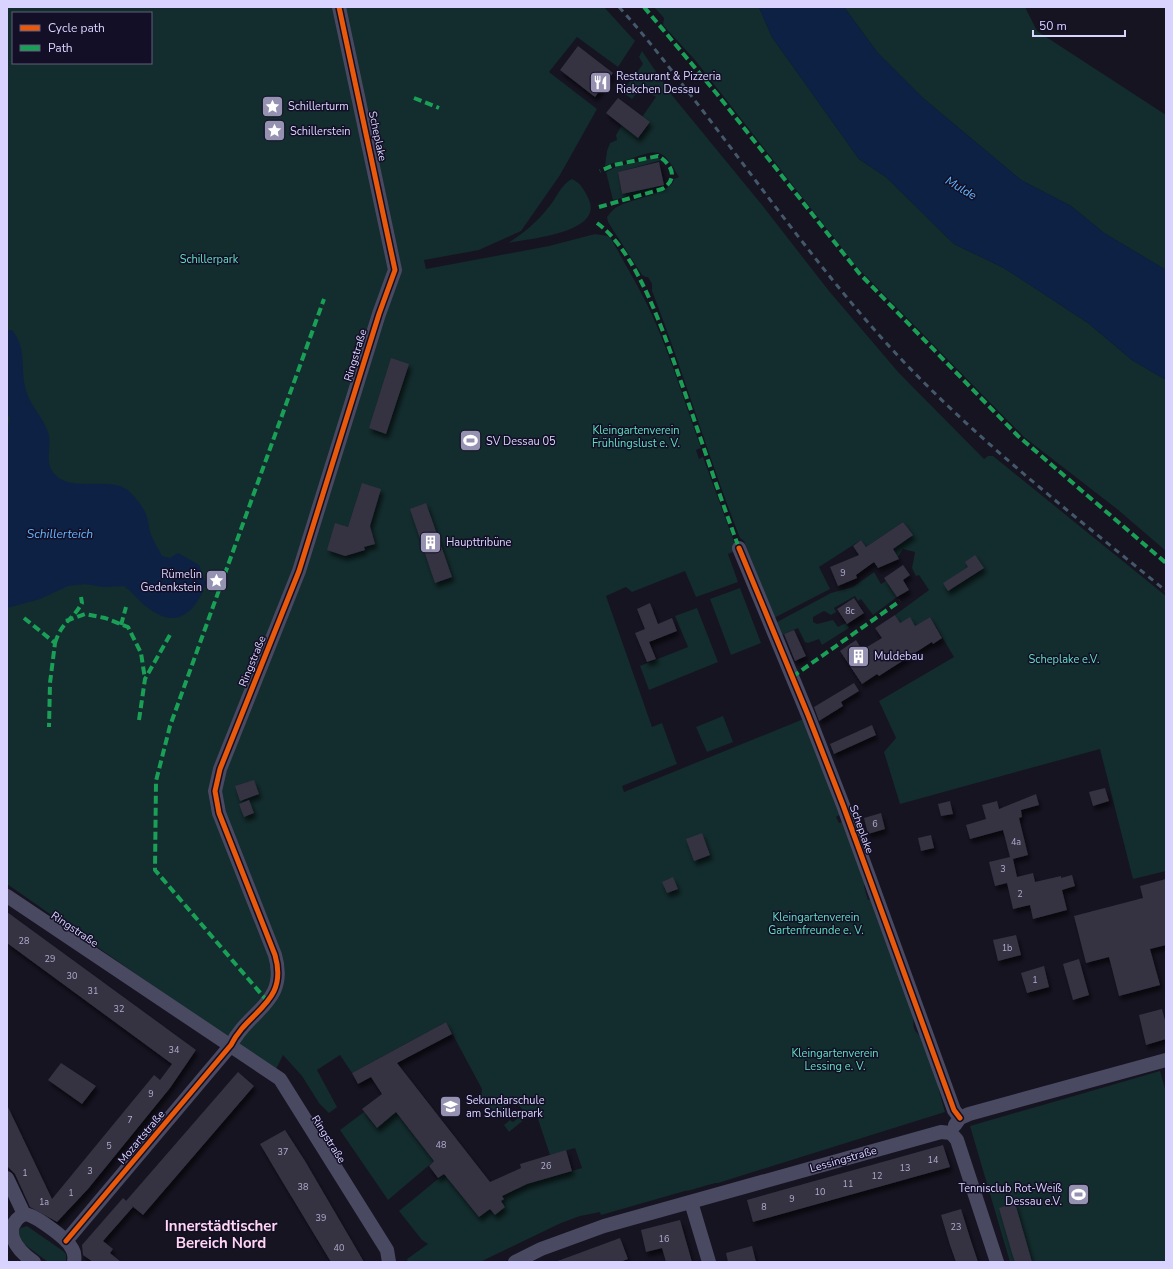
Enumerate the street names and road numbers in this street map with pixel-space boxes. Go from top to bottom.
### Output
street label: Scheplake [365,110,390,163]
street label: Ringstraße [340,327,371,383]
street label: Ringstraße [235,633,270,689]
street label: Scheplake [846,803,877,856]
street label: Ringstraße [48,908,101,951]
street label: Mozartstraße [114,1107,168,1167]
street label: Ringstraße [308,1112,349,1166]
street label: Lessingstraße [808,1143,879,1176]

